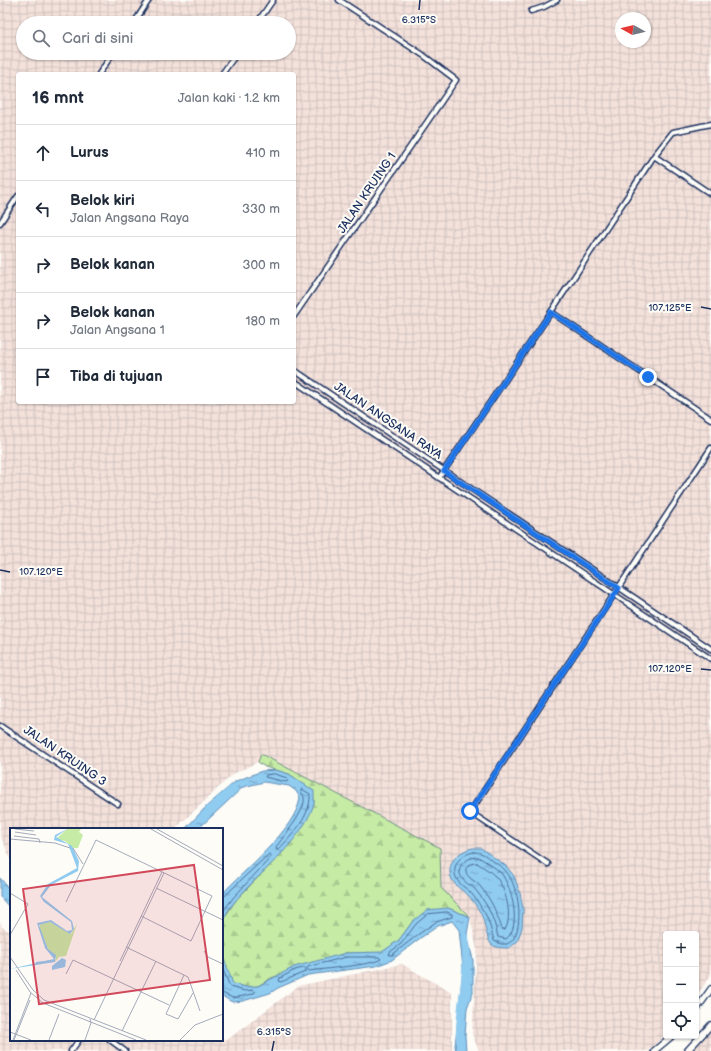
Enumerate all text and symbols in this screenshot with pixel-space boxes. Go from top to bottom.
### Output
north arrow [615,12,651,48]
text: 6.315°S [402,14,436,26]
search box [16,16,296,60]
icon: search [30,27,52,49]
text: Cari di sini [62,29,133,48]
text: 16 mnt [32,88,84,108]
text: Jalan kaki · 1.2 km [178,90,280,106]
icon: ahead [32,142,54,164]
text: Lurus [70,143,109,162]
text: 410 m [245,145,280,161]
street label: JALAN KRUING 1 [334,150,400,236]
text: Belok kiri [70,191,135,210]
icon: left [32,198,54,220]
text: 330 m [242,201,280,217]
text: Jalan Angsana Raya [70,210,189,226]
icon: right [32,254,54,276]
text: Belok kanan [70,255,155,274]
text: 300 m [242,257,280,273]
text: 107.125°E [648,302,692,314]
text: Belok kanan [70,303,155,322]
icon: right [32,310,54,332]
text: 180 m [245,313,280,329]
text: Jalan Angsana 1 [70,322,165,338]
icon: arrive [32,366,54,388]
text: Tiba di tujuan [70,367,163,386]
route end [639,368,657,386]
street label: JALAN ANGSANA RAYA [331,379,445,463]
text: 107.120°E [19,566,63,578]
text: 107.120°E [648,663,692,675]
street label: JALAN KRUING 3 [21,723,109,789]
route start [461,802,479,820]
inset map [10,828,223,1041]
map controls [663,931,699,1039]
button: + [663,931,699,967]
button: − [663,967,699,1003]
button: locate [663,1003,699,1039]
text: 6.315°S [257,1026,291,1038]

